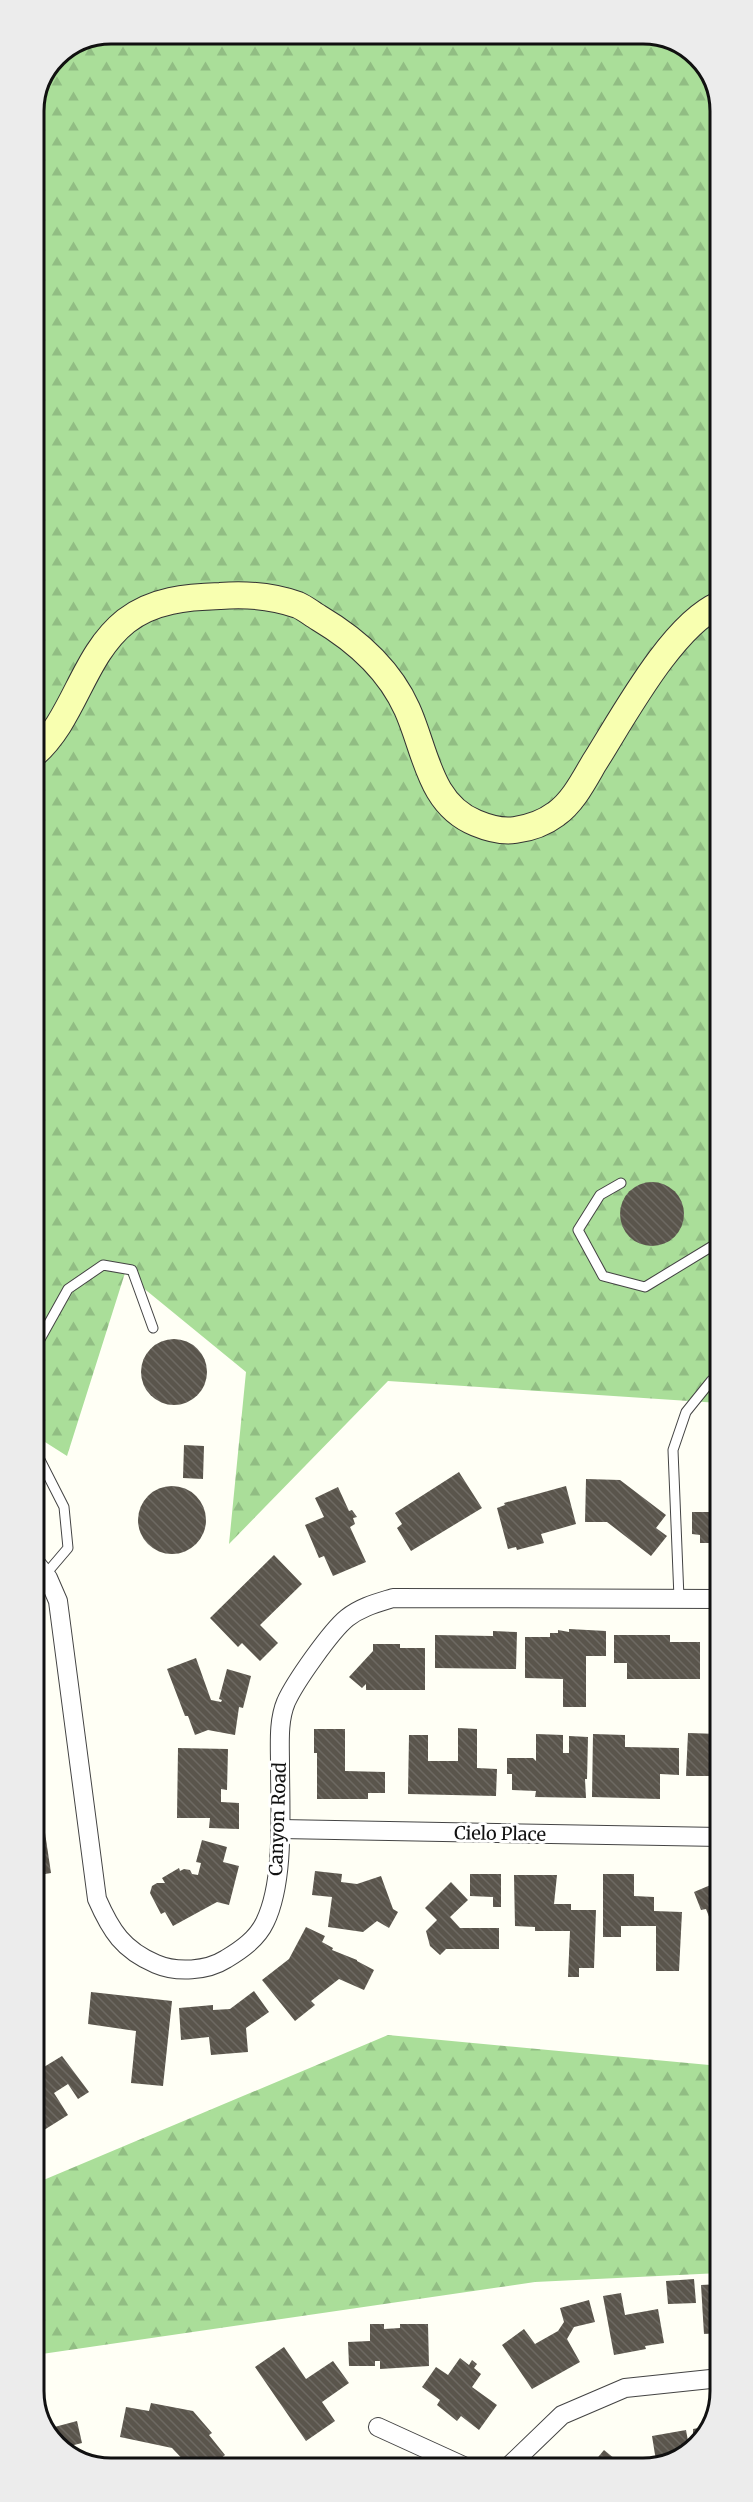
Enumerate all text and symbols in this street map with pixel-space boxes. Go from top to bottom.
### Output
street label: Canyon Road [264,1762,291,1876]
street label: Cielo Place [454,1821,546,1846]

